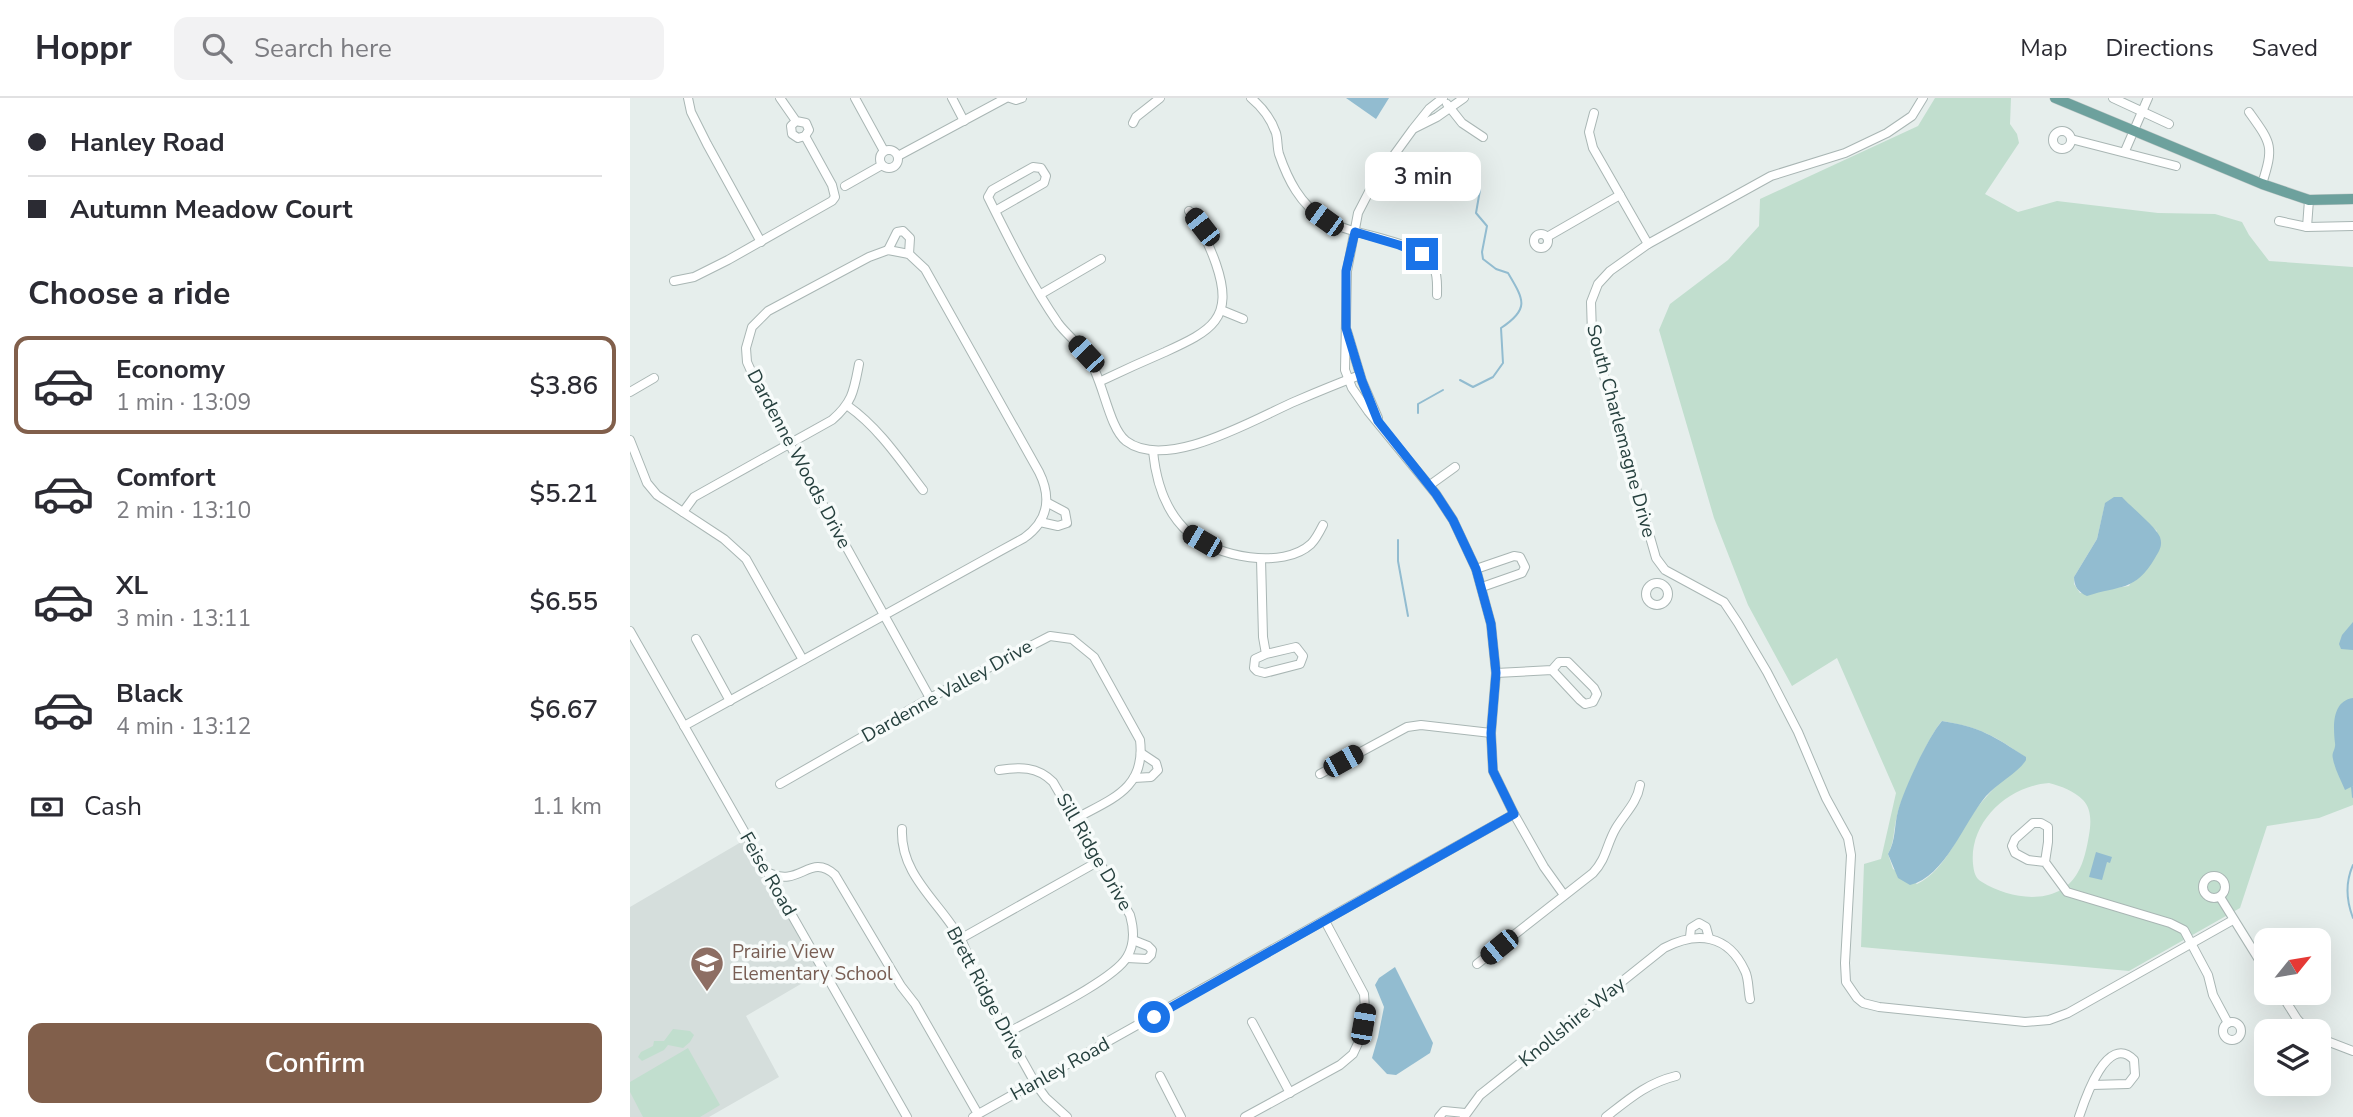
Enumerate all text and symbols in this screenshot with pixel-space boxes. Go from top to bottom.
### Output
search box [174,17,664,80]
text: Hoppr [35,26,132,71]
icon: search [198,29,236,67]
text: Search here [254,31,392,66]
text: Map [2020,32,2067,64]
text: Directions [2105,32,2214,64]
text: Saved [2252,32,2318,64]
text: Hanley Road [70,125,225,160]
callout: 3 min [1364,152,1480,202]
text: 3 min [1394,161,1452,192]
text: Autumn Meadow Court [70,192,353,227]
car [1301,198,1348,240]
car [1181,204,1224,250]
route end [1406,238,1438,270]
text: Choose a ride [28,272,230,315]
street label: South Charlemagne Drive [1580,322,1662,540]
car [1064,331,1109,377]
text: Economy [116,352,225,387]
icon: car [32,354,95,417]
street label: Dardenne Woods Drive [741,365,857,553]
text: $3.86 [529,368,598,403]
text: 1 min · 13:09 [116,387,251,418]
text: Comfort [116,460,216,495]
icon: car [32,462,95,525]
text: $5.21 [529,476,598,511]
text: 2 min · 13:10 [116,495,251,526]
car [1179,521,1226,561]
text: XL [116,568,148,603]
icon: car [32,570,95,633]
text: $6.55 [529,584,598,619]
text: 3 min · 13:11 [116,603,251,634]
street label: Dardenne Valley Drive [857,633,1037,749]
text: Black [116,676,183,711]
icon: car [32,678,95,741]
text: $6.67 [529,692,598,727]
text: 4 min · 13:12 [116,711,251,742]
car [1320,742,1367,780]
icon: cash [28,788,66,826]
text: Cash [84,789,142,824]
street label: Sill Ridge Drive [1050,789,1138,915]
text: 1.1 km [532,791,602,822]
street label: Feise Road [734,827,802,921]
street label: Brett Ridge Drive [940,922,1032,1064]
car [1477,926,1522,968]
north arrow [2254,928,2331,1004]
map controls [2254,928,2331,1096]
place label: Prairie View Elementary School [732,939,893,987]
school or university icon: Prairie View Elementary School [688,944,726,993]
street label: Knollshire Way [1513,971,1631,1073]
route start [1138,1001,1170,1033]
car [1350,1001,1377,1047]
button: layers [2254,1019,2331,1096]
button: Confirm [28,1023,602,1103]
street label: Hanley Road [1006,1031,1114,1107]

